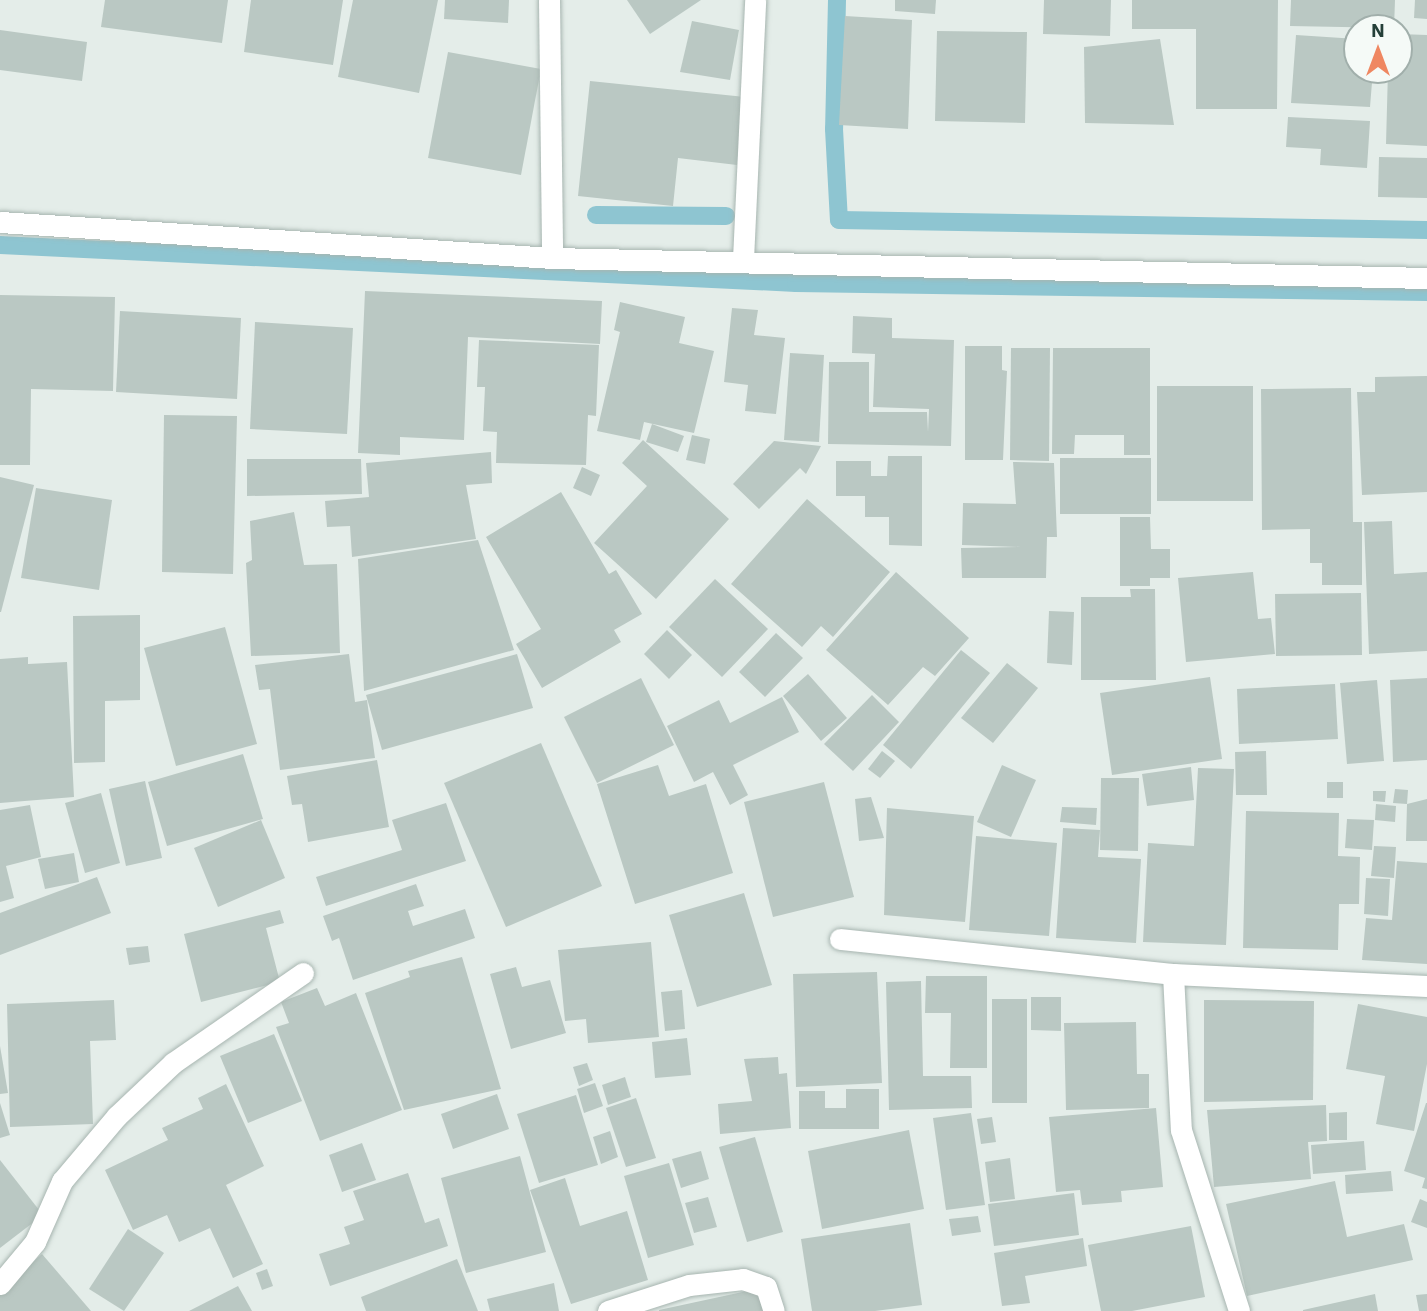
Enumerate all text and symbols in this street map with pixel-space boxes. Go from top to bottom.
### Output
north arrow [1343,14,1413,84]
text: N [1371,18,1385,42]

